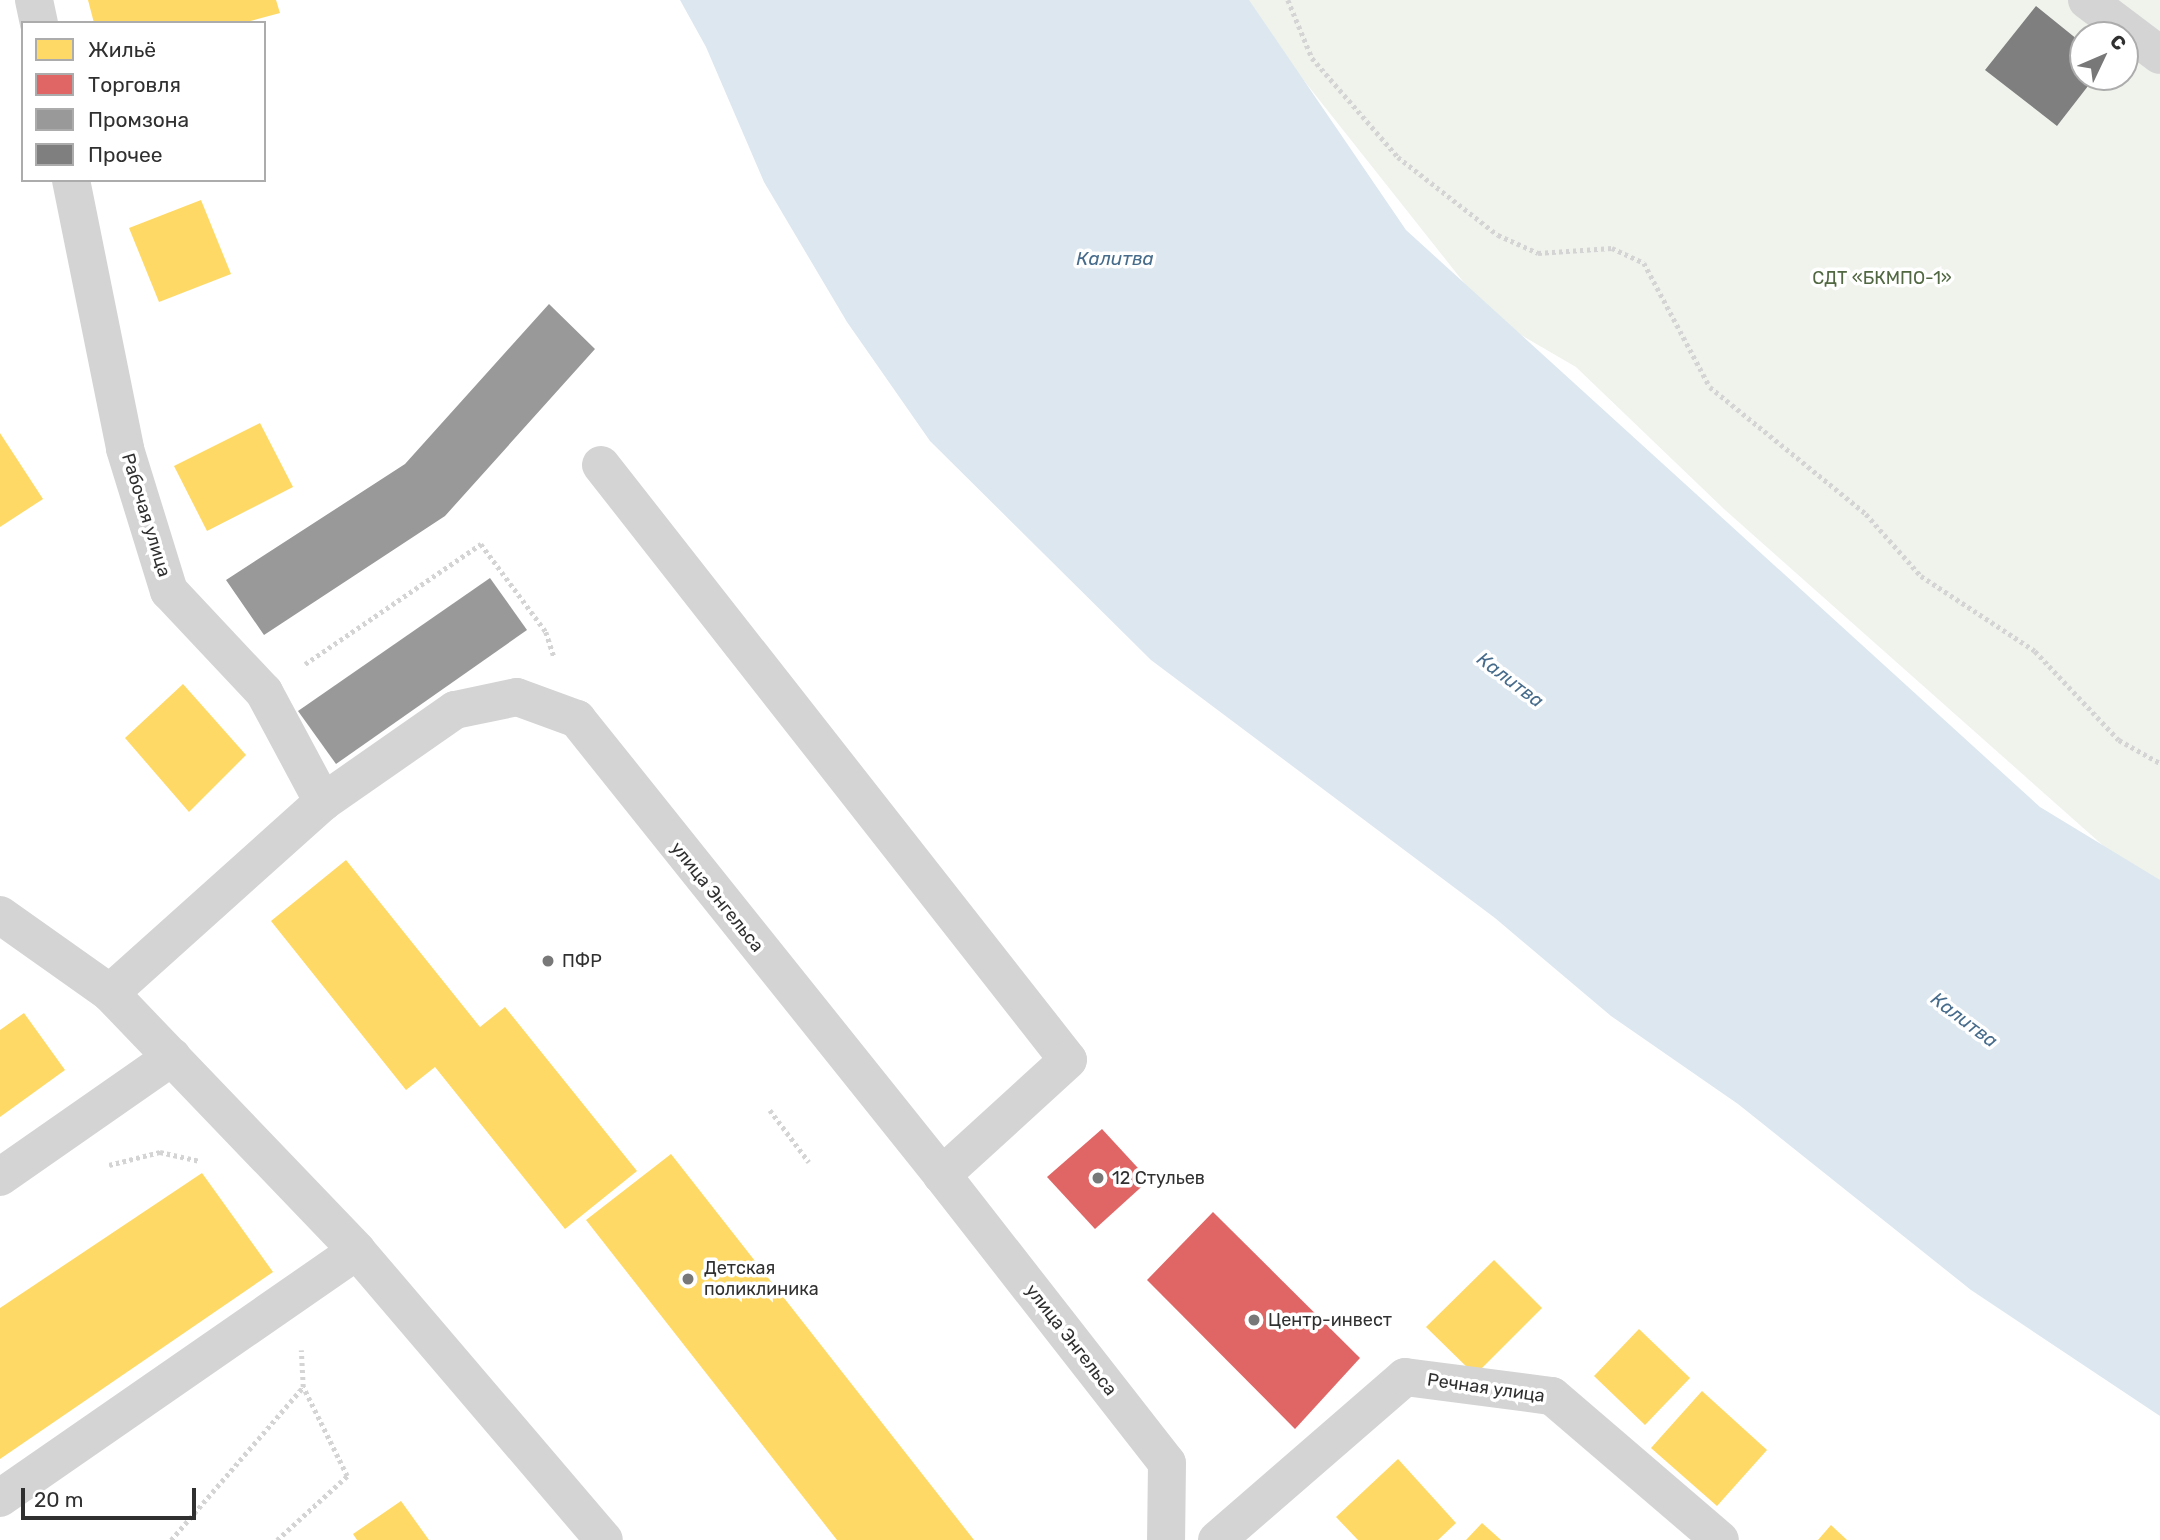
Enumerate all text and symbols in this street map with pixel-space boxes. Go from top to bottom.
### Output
legend [21,21,266,182]
north arrow [2069,21,2139,91]
text: С [2105,30,2131,55]
text: Жильё [88,37,156,62]
text: Торговля [88,72,181,97]
text: Промзона [88,107,189,132]
text: Прочее [88,142,163,167]
water label: Калитва [1076,248,1154,270]
park label: СДТ «БКМПО-1» [1812,267,1952,289]
street label: Рабочая улица [117,451,175,579]
water label: Калитва [1472,648,1548,712]
street label: улица Энгельса [666,838,768,956]
place label: ПФР [562,950,602,972]
marker: ПФР [540,953,556,969]
water label: Калитва [1926,988,2002,1052]
place label: 12 Стульев [1112,1167,1205,1189]
marker: 12 Стульев [1090,1170,1106,1186]
place label: Детская поликлиника [704,1258,819,1300]
marker: Детская поликлиника [678,1269,698,1289]
street label: улица Энгельса [1021,1280,1121,1400]
place label: Центр-инвест [1268,1309,1392,1331]
marker: Центр-инвест [1246,1312,1262,1328]
street label: Речная улица [1426,1369,1546,1407]
scale bar [24,1474,200,1518]
text: 20 m [34,1487,83,1512]

